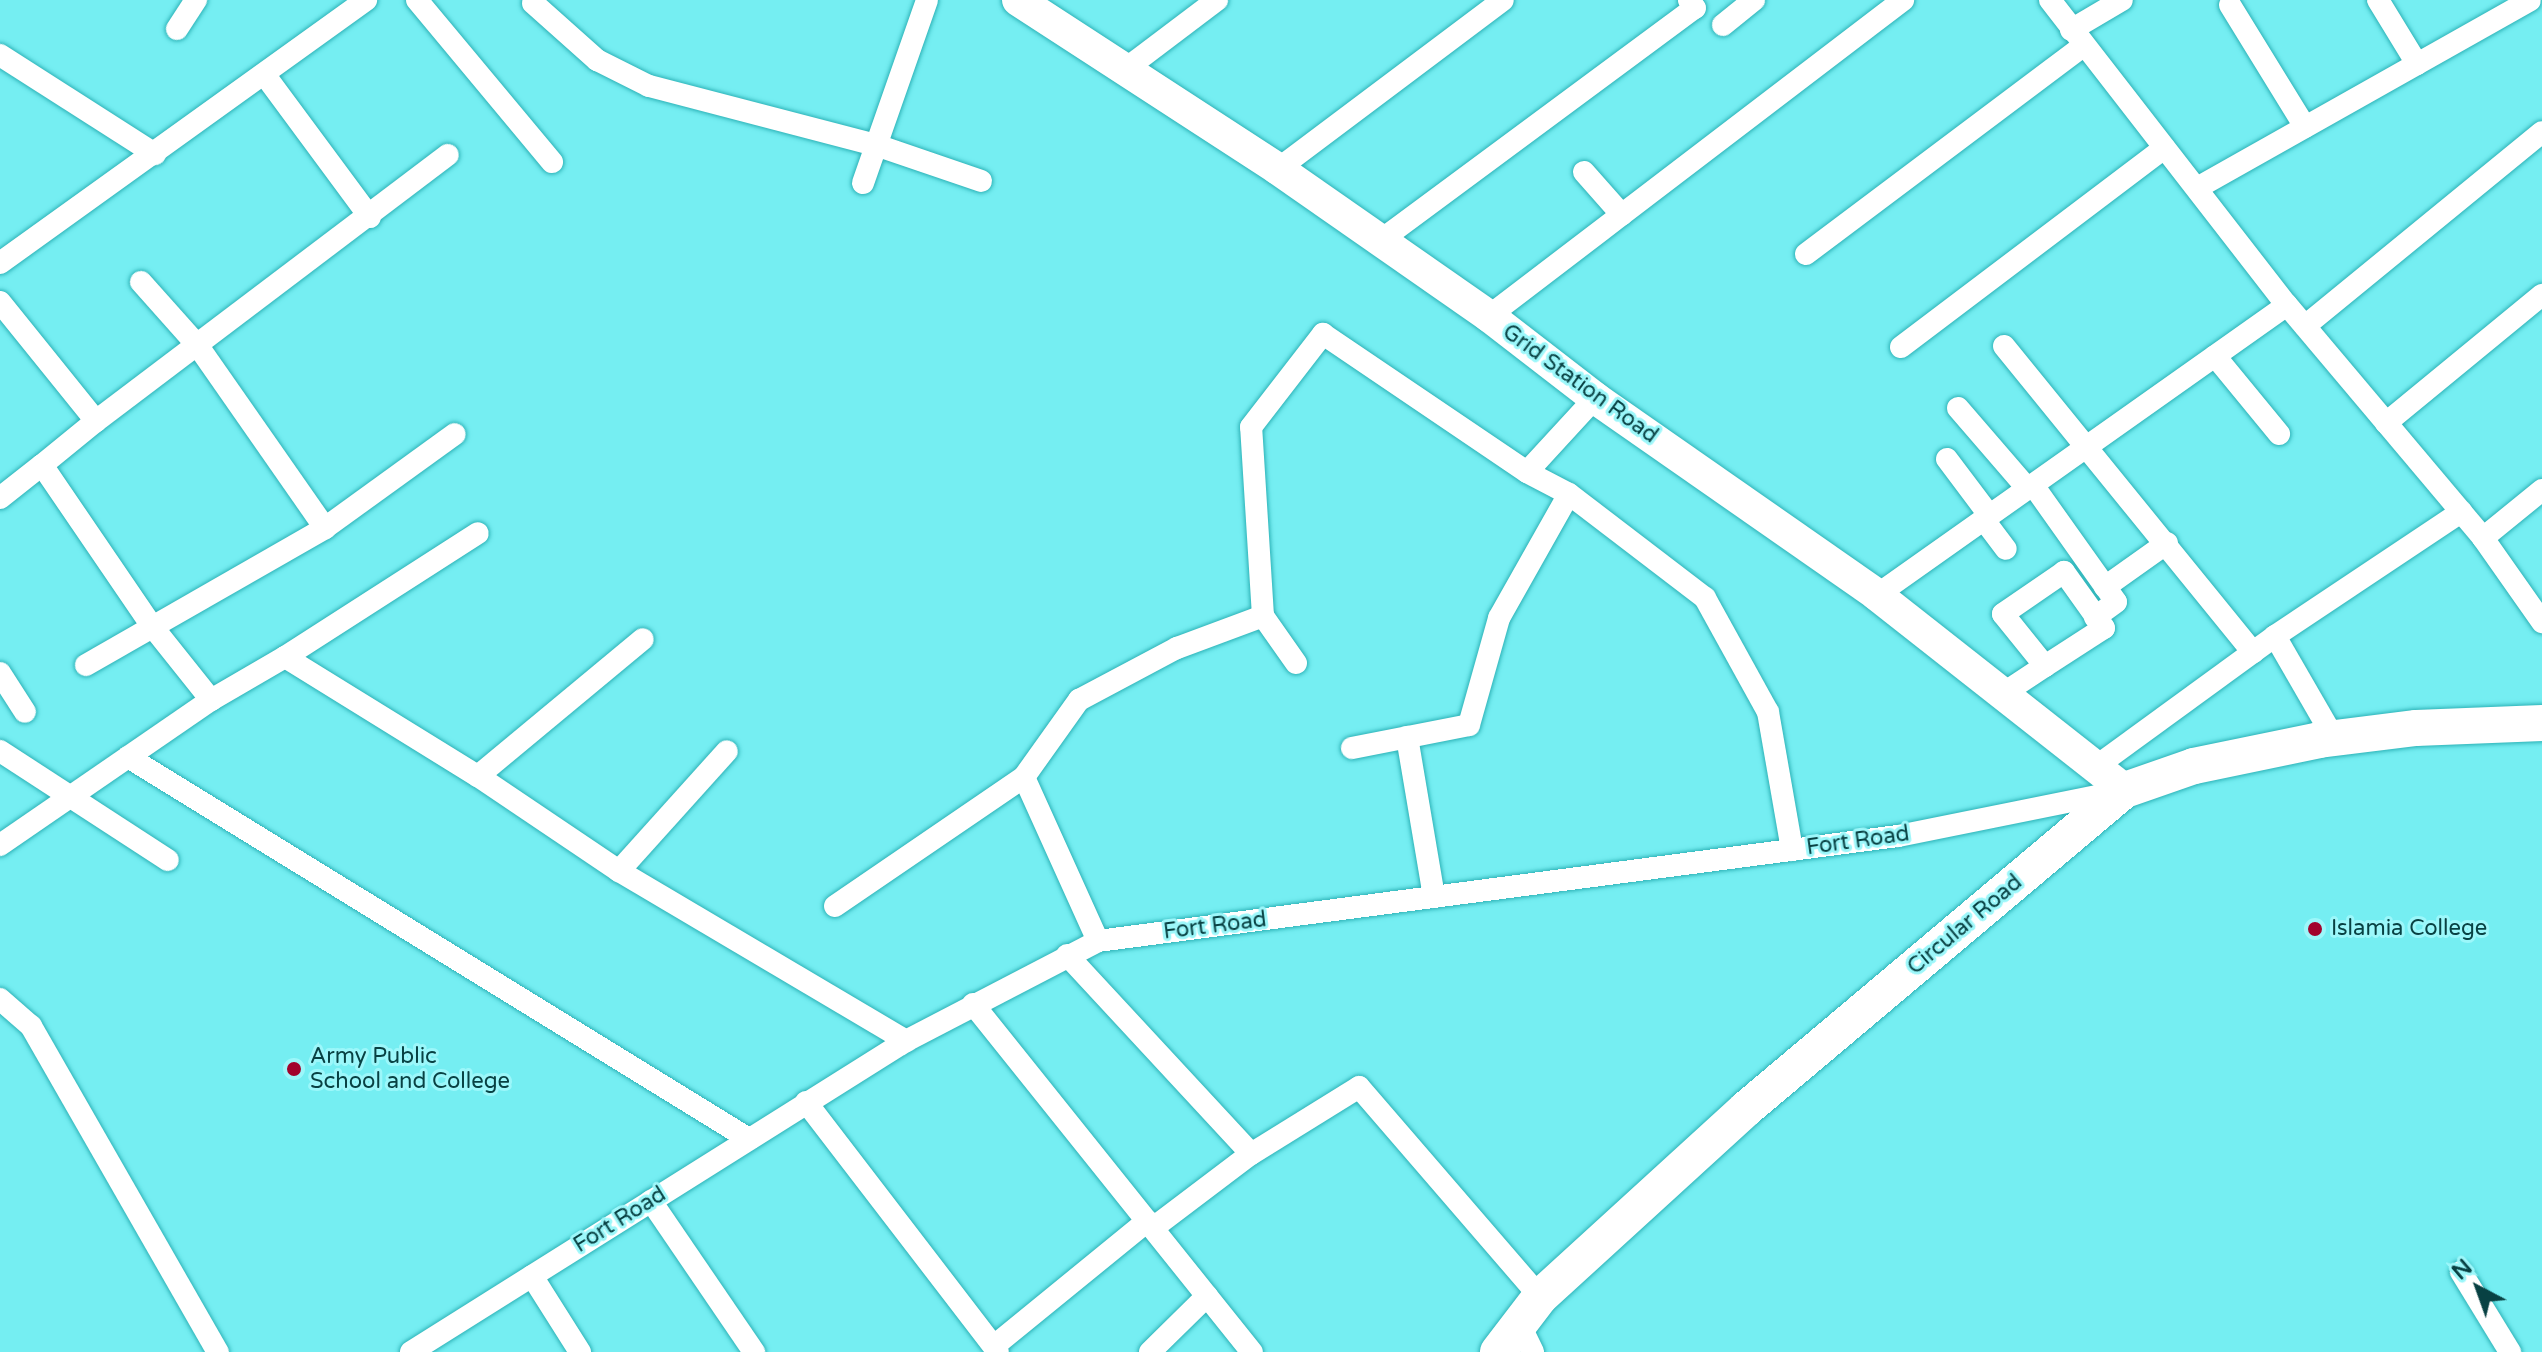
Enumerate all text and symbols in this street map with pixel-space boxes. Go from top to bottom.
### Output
street label: Grid Station Road [1497,319,1663,449]
street label: Fort Road [1805,821,1911,861]
street label: Circular Road [1902,869,2028,981]
street label: Fort Road [1162,907,1268,945]
place label: Islamia College [2331,916,2487,942]
marker: Islamia College [2306,920,2324,938]
place label: Army Public School and College [310,1043,510,1094]
marker: Army Public School and College [285,1060,303,1078]
street label: Fort Road [569,1181,671,1259]
north arrow [2438,1248,2518,1328]
text: N [2447,1254,2477,1286]

